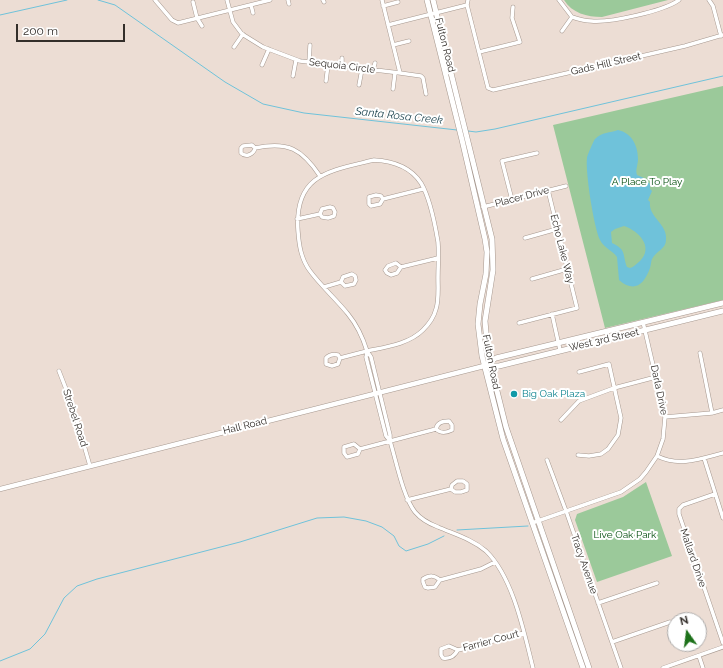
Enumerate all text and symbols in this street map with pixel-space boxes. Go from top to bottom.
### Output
scale bar [18,16,127,42]
street label: Fulton Road [432,16,458,74]
text: 200 m [23,24,58,38]
street label: Gads Hill Street [570,50,642,78]
street label: Sequoia Circle [308,56,376,76]
water label: Santa Rosa Creek [355,105,443,127]
park label: A Place To Play [612,176,682,188]
street label: Placer Drive [494,184,550,210]
street label: Echo Lake Way [548,213,576,285]
street label: West 3rd Street [568,326,640,354]
street label: Fulton Road [480,333,502,391]
street label: Darla Drive [648,364,670,416]
street label: Strebel Road [60,388,90,448]
place label: Big Oak Plaza [522,388,585,400]
marker: Big Oak Plaza [509,389,519,399]
street label: Hall Road [222,415,268,437]
street label: Mallard Drive [677,527,709,589]
park label: Live Oak Park [594,529,656,541]
street label: Tracy Avenue [568,532,600,596]
north arrow [667,612,707,652]
text: N [679,614,690,628]
street label: Farrier Court [462,628,520,654]

